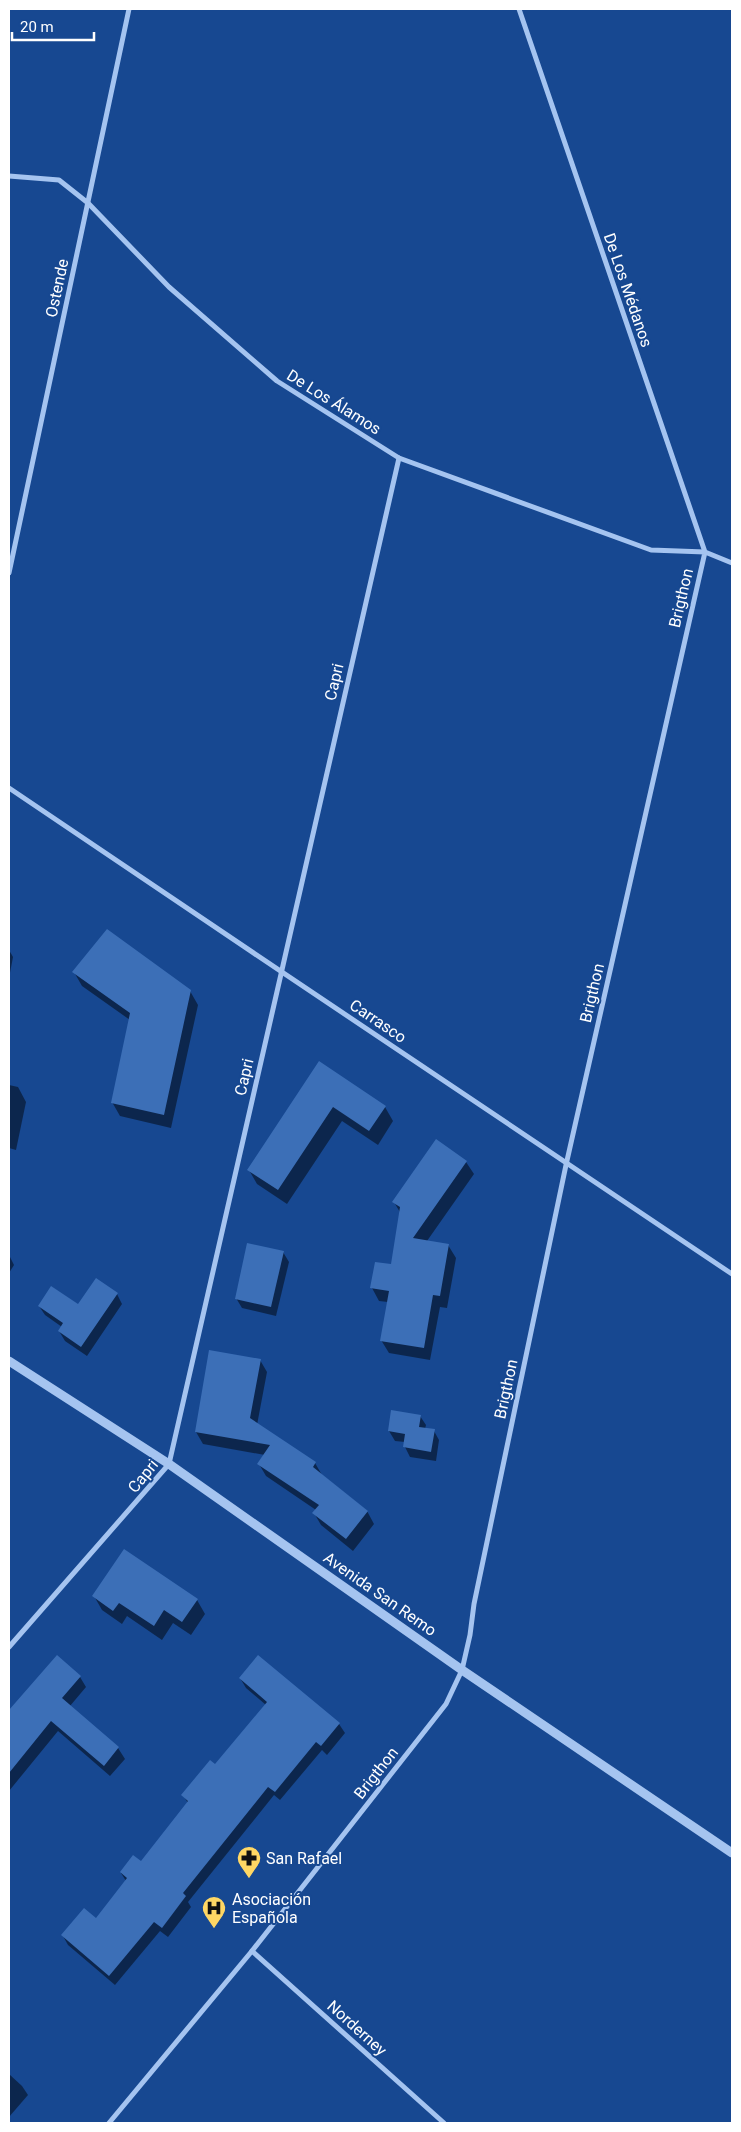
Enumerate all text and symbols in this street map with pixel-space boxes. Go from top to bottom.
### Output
scale bar [12,10,95,42]
text: 20 m [20,18,54,36]
street label: De Los Médanos [600,230,656,350]
street label: Ostende [42,257,72,319]
street label: De Los Álamos [283,365,385,439]
street label: Brigthon [665,566,697,630]
street label: Capri [321,662,347,702]
street label: Brigthon [576,961,608,1025]
street label: Carrasco [346,995,410,1047]
street label: Capri [231,1057,257,1097]
street label: Brigthon [490,1358,522,1420]
street label: Capri [124,1455,162,1497]
street label: Avenida San Remo [320,1548,440,1640]
street label: Brigthon [350,1743,402,1803]
pharmacy icon: San Rafael [236,1845,262,1879]
place label: San Rafael [266,1849,342,1868]
place label: Asociación Española [232,1890,311,1927]
hospital icon: Asociación Española [201,1895,227,1929]
street label: Norderney [323,1996,391,2060]

